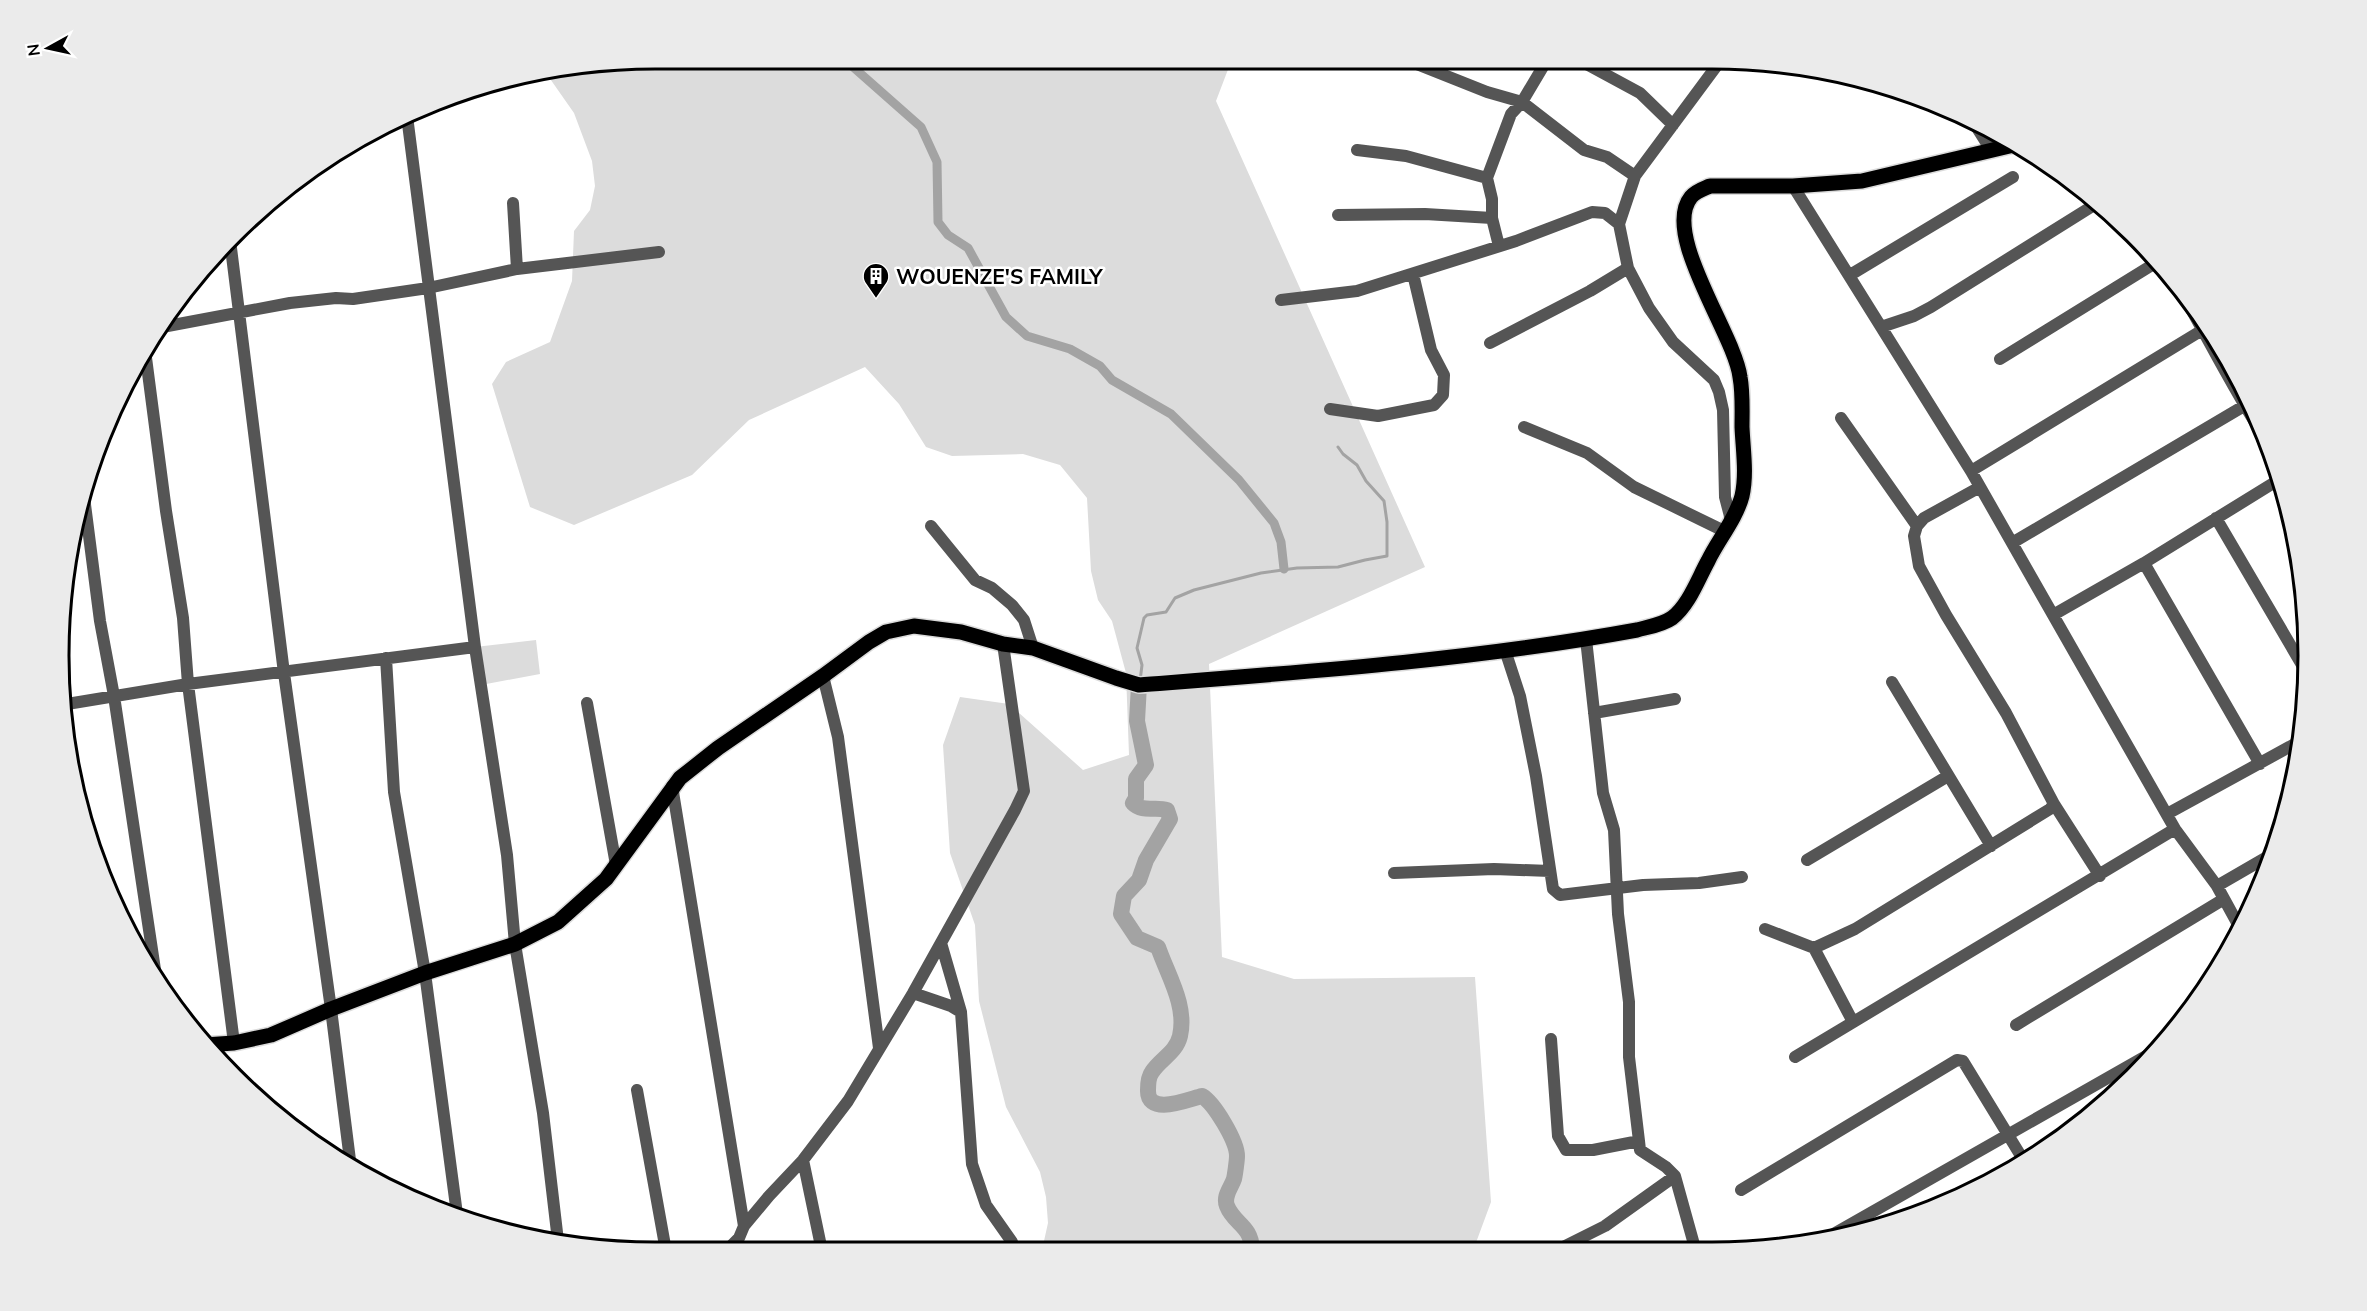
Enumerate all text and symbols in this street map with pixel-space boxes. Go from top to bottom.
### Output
north arrow [18,18,78,78]
text: N [22,43,44,57]
building icon: WOUENZE'S FAMILY [861,261,891,299]
place label: WOUENZE'S FAMILY [896,263,1103,289]

